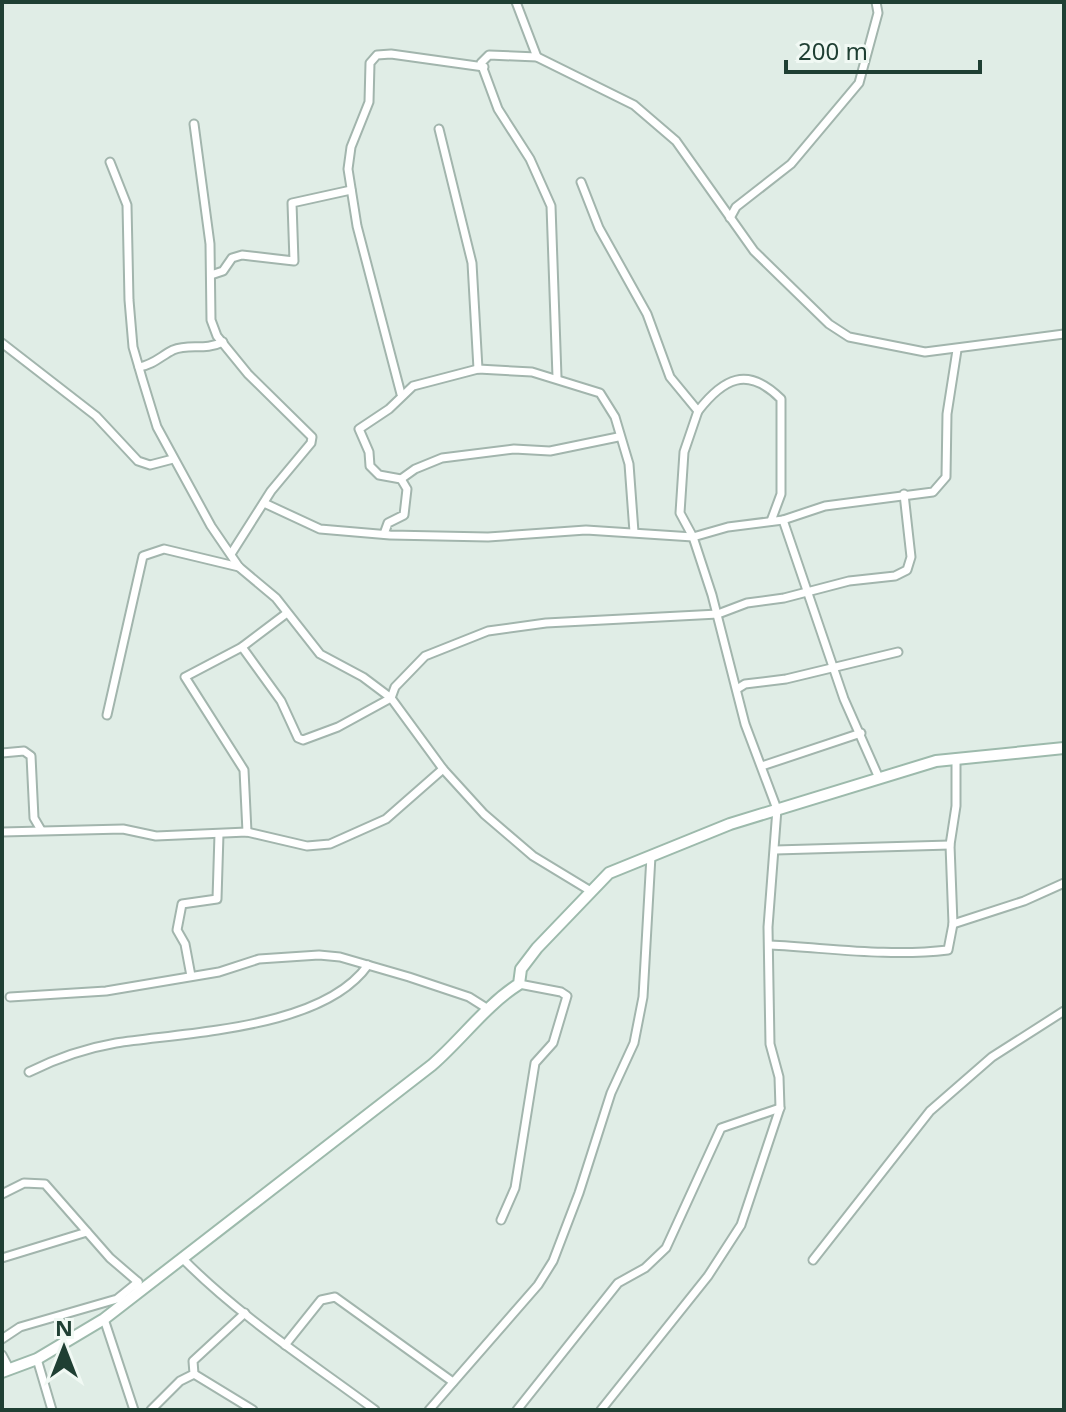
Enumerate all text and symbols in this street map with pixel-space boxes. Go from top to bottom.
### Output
scale bar [786,24,980,74]
text: 200 m [798,34,868,67]
north arrow [24,1308,104,1388]
text: N [55,1312,73,1342]

